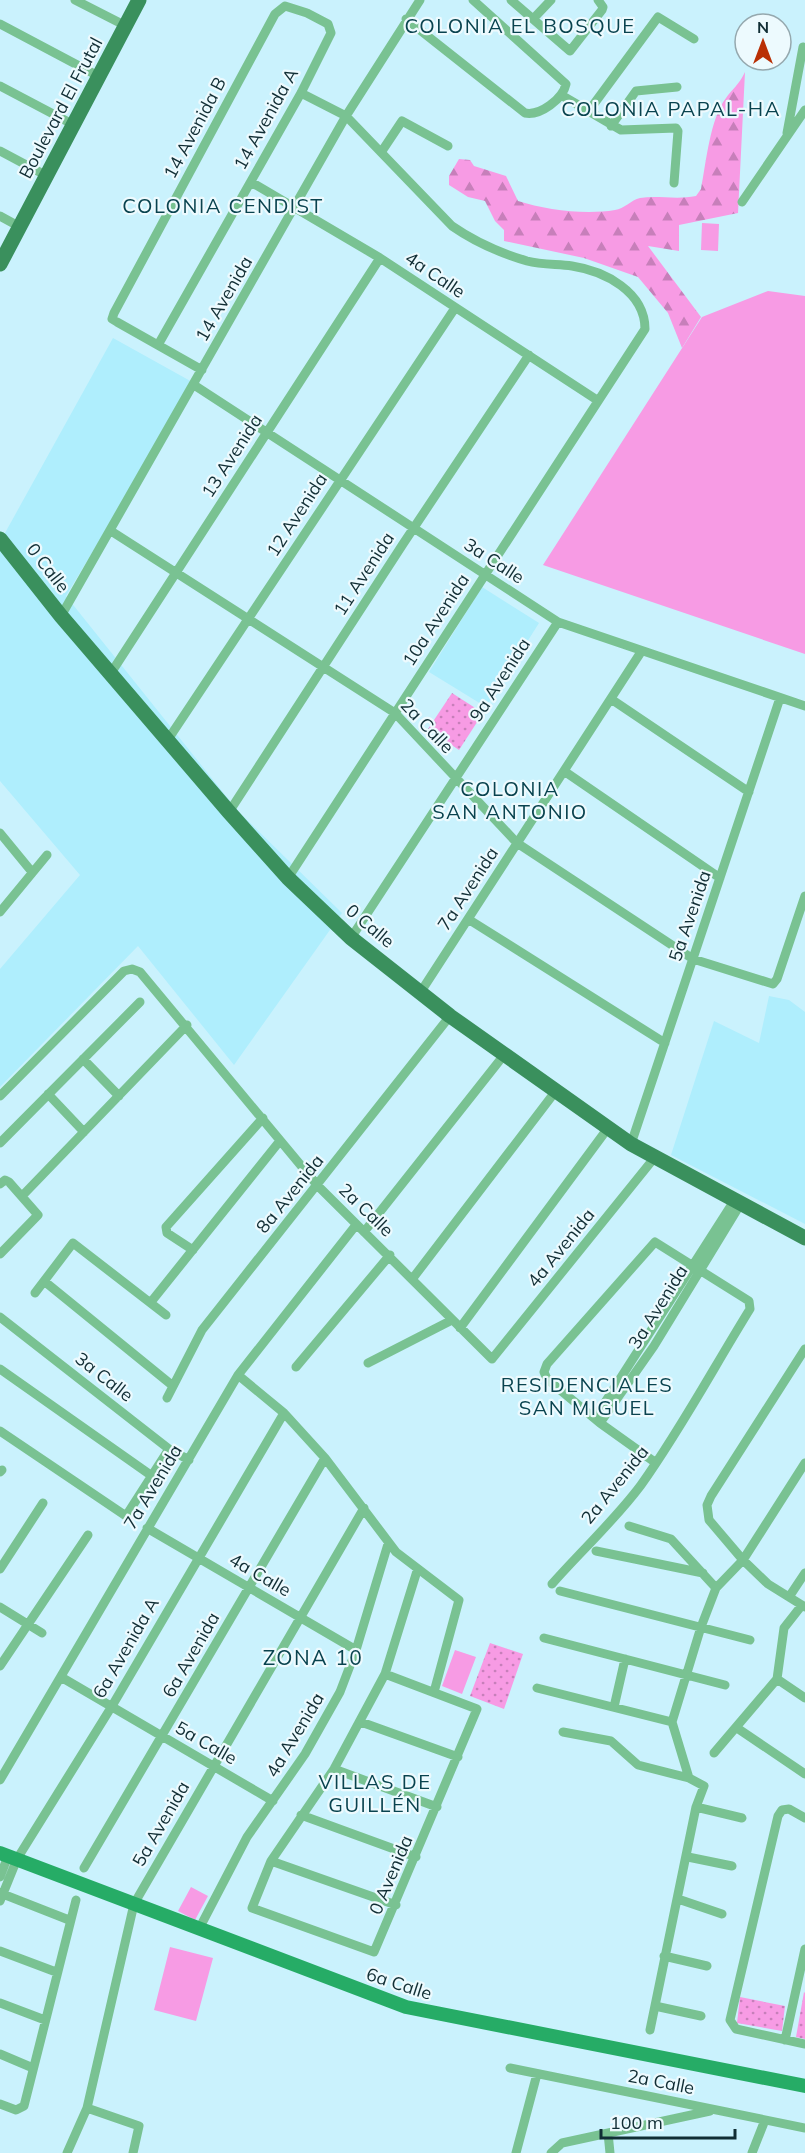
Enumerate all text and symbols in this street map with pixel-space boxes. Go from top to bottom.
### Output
north arrow [733,12,793,72]
district label: COLONIA EL BOSQUE [404,13,636,38]
text: N [757,17,769,37]
street label: Boulevard El Frutal [14,33,108,182]
street label: 14 Avenida A [228,64,303,174]
street label: 14 Avenida B [158,73,231,182]
district label: COLONIA PAPAL-HA [561,96,781,121]
district label: COLONIA CENDIST [122,193,324,218]
street label: 4a Calle [401,246,470,303]
street label: 14 Avenida [190,252,257,346]
street label: 13 Avenida [196,410,267,502]
street label: 12 Avenida [261,469,332,561]
street label: 11 Avenida [328,528,399,620]
street label: 3a Calle [460,533,529,589]
street label: 0 Calle [22,538,75,597]
street label: 10a Avenida [397,569,474,670]
street label: 9a Avenida [464,634,535,726]
street label: 2a Calle [396,693,459,758]
district label: COLONIA SAN ANTONIO [432,776,588,824]
street label: 7a Avenida [432,843,503,935]
street label: 5a Avenida [663,867,716,964]
street label: 0 Calle [341,899,399,953]
street label: 8a Avenida [251,1150,328,1238]
street label: 2a Calle [334,1178,399,1241]
street label: 4a Avenida [522,1204,599,1292]
street label: 3a Avenida [623,1260,692,1353]
street label: 3a Calle [71,1347,138,1406]
district label: RESIDENCIALES SAN MIGUEL [501,1372,673,1420]
street label: 7a Avenida [118,1440,187,1533]
street label: 2a Avenida [576,1441,653,1529]
street label: 4a Calle [225,1548,295,1601]
street label: 6a Avenida A [87,1593,164,1702]
street label: 6a Avenida [157,1608,224,1702]
district label: ZONA 10 [263,1644,363,1670]
street label: 4a Avenida [260,1688,329,1781]
street label: 5a Calle [171,1716,241,1769]
district label: VILLAS DE GUILLÉN [319,1769,432,1817]
street label: 5a Avenida [127,1777,194,1871]
street label: 0 Avenida [364,1832,418,1918]
street label: 6a Calle [364,1962,435,2005]
street label: 2a Calle [626,2064,696,2099]
scale bar [601,2102,734,2140]
text: 100 m [610,2111,663,2134]

